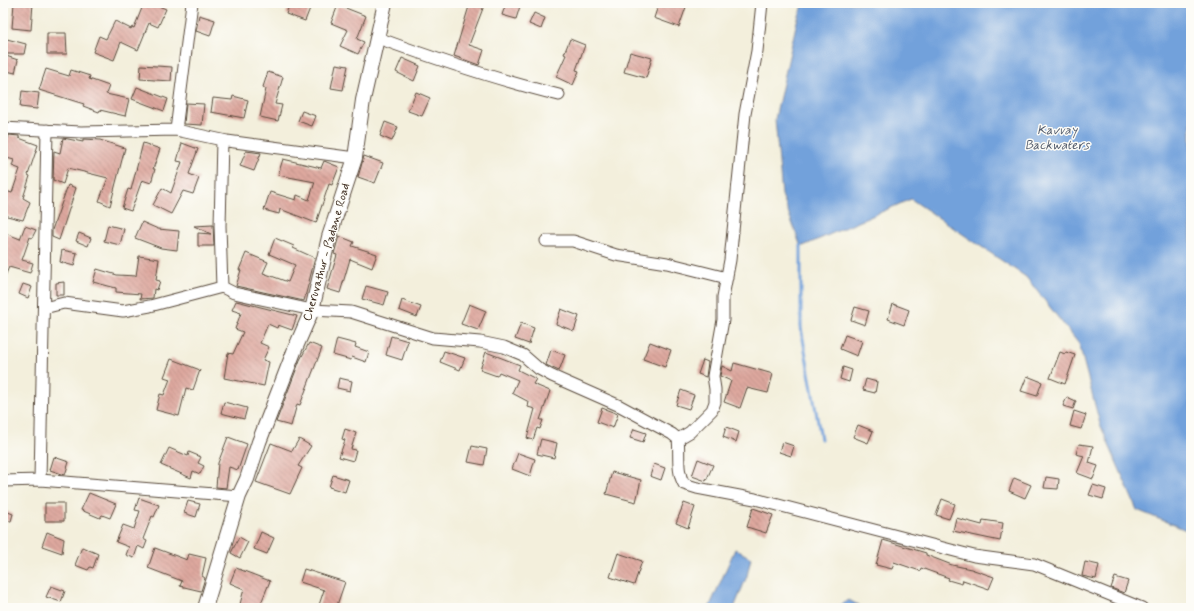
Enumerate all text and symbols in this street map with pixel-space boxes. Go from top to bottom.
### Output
water label: Kavvay Backwaters [1025,122,1091,154]
street label: Cheruvathur - Padane Road [300,181,354,323]

